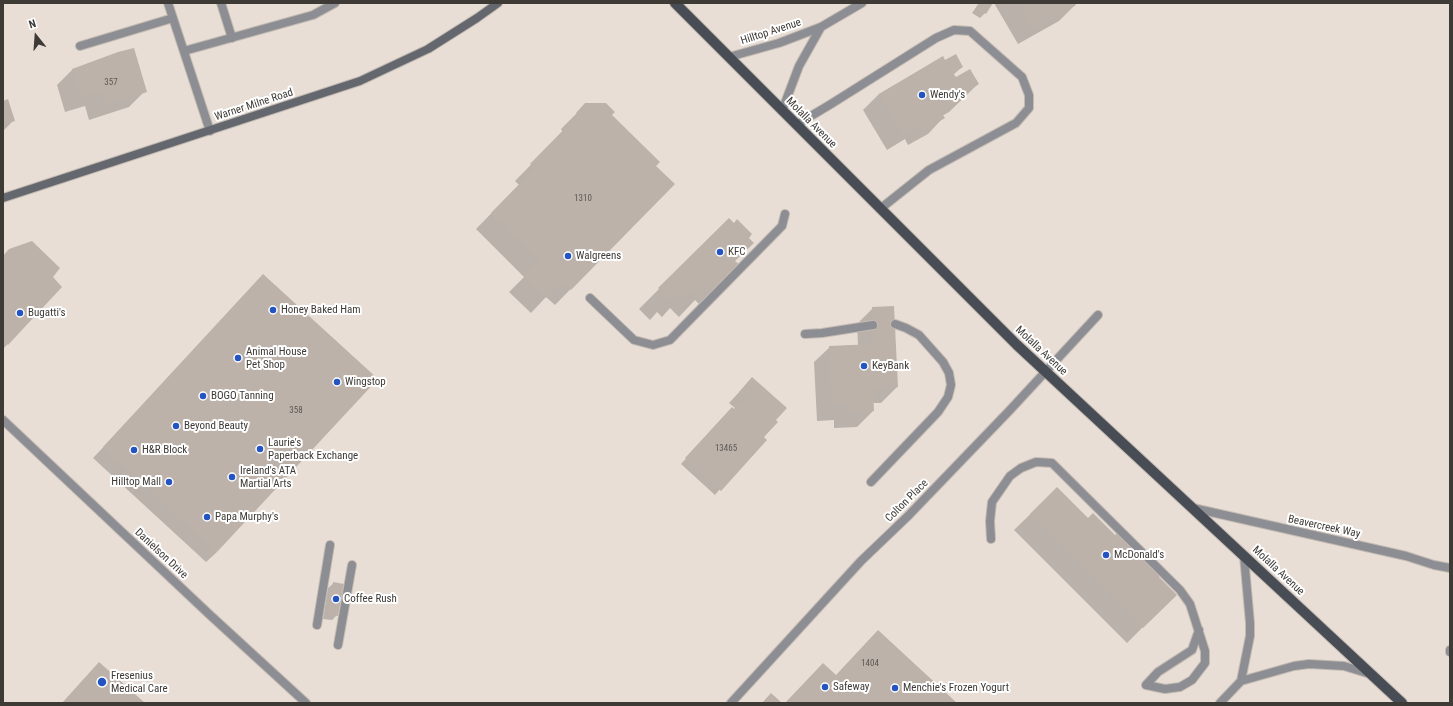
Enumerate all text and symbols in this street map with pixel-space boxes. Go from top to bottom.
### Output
north arrow [16,16,56,56]
street label: Hilltop Avenue [739,16,803,48]
text: N [27,17,37,31]
house number: 357 [104,78,118,88]
street label: Warner Milne Road [213,86,295,124]
place label: Wendy's [930,88,965,102]
marker: Wendy's [917,90,927,100]
street label: Molalla Avenue [783,95,839,151]
house number: 1310 [574,194,592,204]
place label: KFC [728,245,746,259]
marker: KFC [715,247,725,257]
place label: Walgreens [576,249,621,263]
marker: Walgreens [563,251,573,261]
place label: Honey Baked Ham [281,303,360,317]
marker: Honey Baked Ham [268,305,278,315]
place label: Bugatti's [28,306,66,320]
marker: Bugatti's [15,308,25,318]
street label: Molalla Avenue [1012,324,1070,378]
place label: Animal House Pet Shop [246,345,307,371]
marker: Animal House Pet Shop [233,353,243,363]
place label: KeyBank [872,359,909,373]
marker: KeyBank [859,361,869,371]
place label: Wingstop [345,375,386,389]
marker: Wingstop [332,377,342,387]
place label: BOGO Tanning [211,389,274,403]
marker: BOGO Tanning [198,391,208,401]
house number: 358 [289,406,303,416]
place label: Beyond Beauty [184,419,248,433]
marker: Beyond Beauty [171,421,181,431]
place label: Laurie's Paperback Exchange [268,436,358,462]
place label: H&R Block [142,443,187,457]
marker: Laurie's Paperback Exchange [255,444,265,454]
house number: 13465 [715,444,737,454]
marker: H&R Block [129,445,139,455]
place label: Ireland's ATA Martial Arts [240,464,296,490]
marker: Ireland's ATA Martial Arts [227,472,237,482]
place label: Hilltop Mall [111,475,161,489]
marker: Hilltop Mall [164,477,174,487]
street label: Colton Place [883,477,931,525]
place label: Papa Murphy's [215,510,278,524]
marker: Papa Murphy's [202,512,212,522]
street label: Beavercreek Way [1287,513,1361,541]
street label: Danielson Drive [132,526,190,582]
street label: Molalla Avenue [1249,544,1307,598]
place label: McDonald's [1114,548,1164,562]
marker: McDonald's [1101,550,1111,560]
place label: Coffee Rush [344,592,397,606]
marker: Coffee Rush [331,594,341,604]
house number: 1404 [861,659,879,669]
place label: Fresenius Medical Care [111,669,168,695]
marker: Fresenius Medical Care [96,676,108,688]
place label: Safeway [833,680,869,694]
place label: Menchie's Frozen Yogurt [903,681,1009,695]
marker: Safeway [820,682,830,692]
marker: Menchie's Frozen Yogurt [890,683,900,693]

